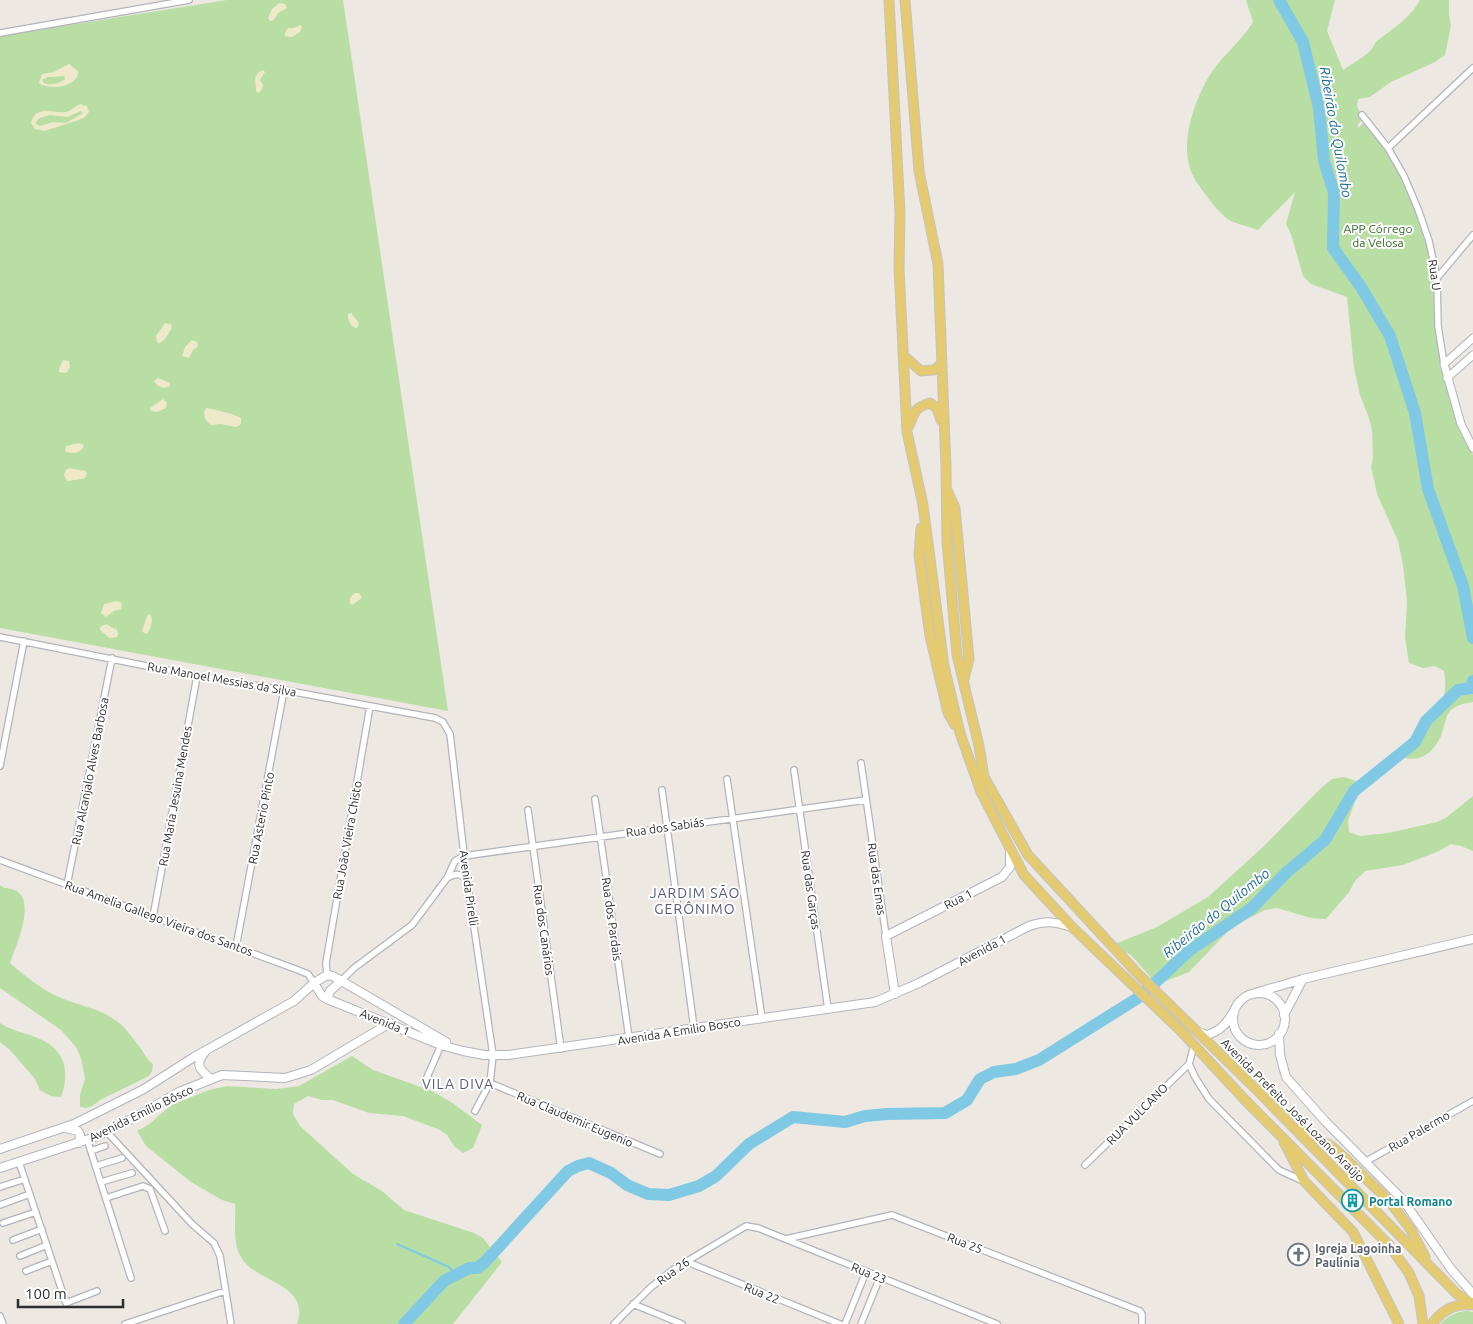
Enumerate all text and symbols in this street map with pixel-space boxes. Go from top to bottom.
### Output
water label: Ribeirão do Quilombo [1316,65,1355,199]
park label: APP Córrego da Velosa [1344,222,1412,249]
street label: Rua U [1426,259,1444,291]
street label: Rua Manoel Messias da Silva [147,659,297,699]
street label: Rua Alcanjalo Alves Barbosa [69,696,111,846]
street label: Rua Maria Jesuina Mendes [156,725,194,867]
street label: Rua Asterio Pinto [246,771,276,865]
street label: Rua João Vieira Chisto [330,780,364,900]
street label: Rua dos Sabiás [625,815,705,839]
street label: Rua das Emas [865,842,889,916]
street label: Avenida Pirelli [457,849,481,927]
street label: Rua das Garças [799,850,823,930]
water label: Ribeirão do Quilombo [1159,865,1273,962]
street label: Rua dos Pardais [600,876,624,962]
street label: Rua Amelia Gallego Vieira dos Santos [63,878,255,958]
street label: Rua dos Canários [531,884,557,976]
district label: JARDIM SÃO GERÔNIMO [650,884,740,917]
street label: Rua 1 [942,886,974,912]
street label: Avenida 1 [956,932,1008,968]
street label: Avenida 1 [358,1006,412,1038]
street label: Avenida A Emilio Bosco [616,1015,742,1047]
street label: Avenida Prefeito José Lozano Araújo [1219,1036,1367,1184]
district label: VILA DIVA [422,1076,494,1092]
street label: RUA VULCANO [1104,1081,1170,1147]
street label: Avenida Emílio Bôsco [87,1082,195,1144]
street label: Rua Claudemir Eugenio [515,1089,635,1149]
street label: Rua Palermo [1386,1108,1452,1154]
building icon: Portal Romano [1341,1189,1365,1213]
place label: Portal Romano [1369,1195,1453,1208]
street label: Rua 25 [946,1230,984,1256]
place label: Igreja Lagoinha Paulínia [1315,1242,1402,1269]
church icon: Igreja Lagoinha Paulínia [1287,1243,1311,1267]
street label: Rua 26 [654,1255,692,1287]
street label: Rua 23 [850,1260,888,1286]
scale bar [18,1276,122,1308]
street label: Rua 22 [743,1280,781,1306]
text: 100 m [25,1285,67,1302]

